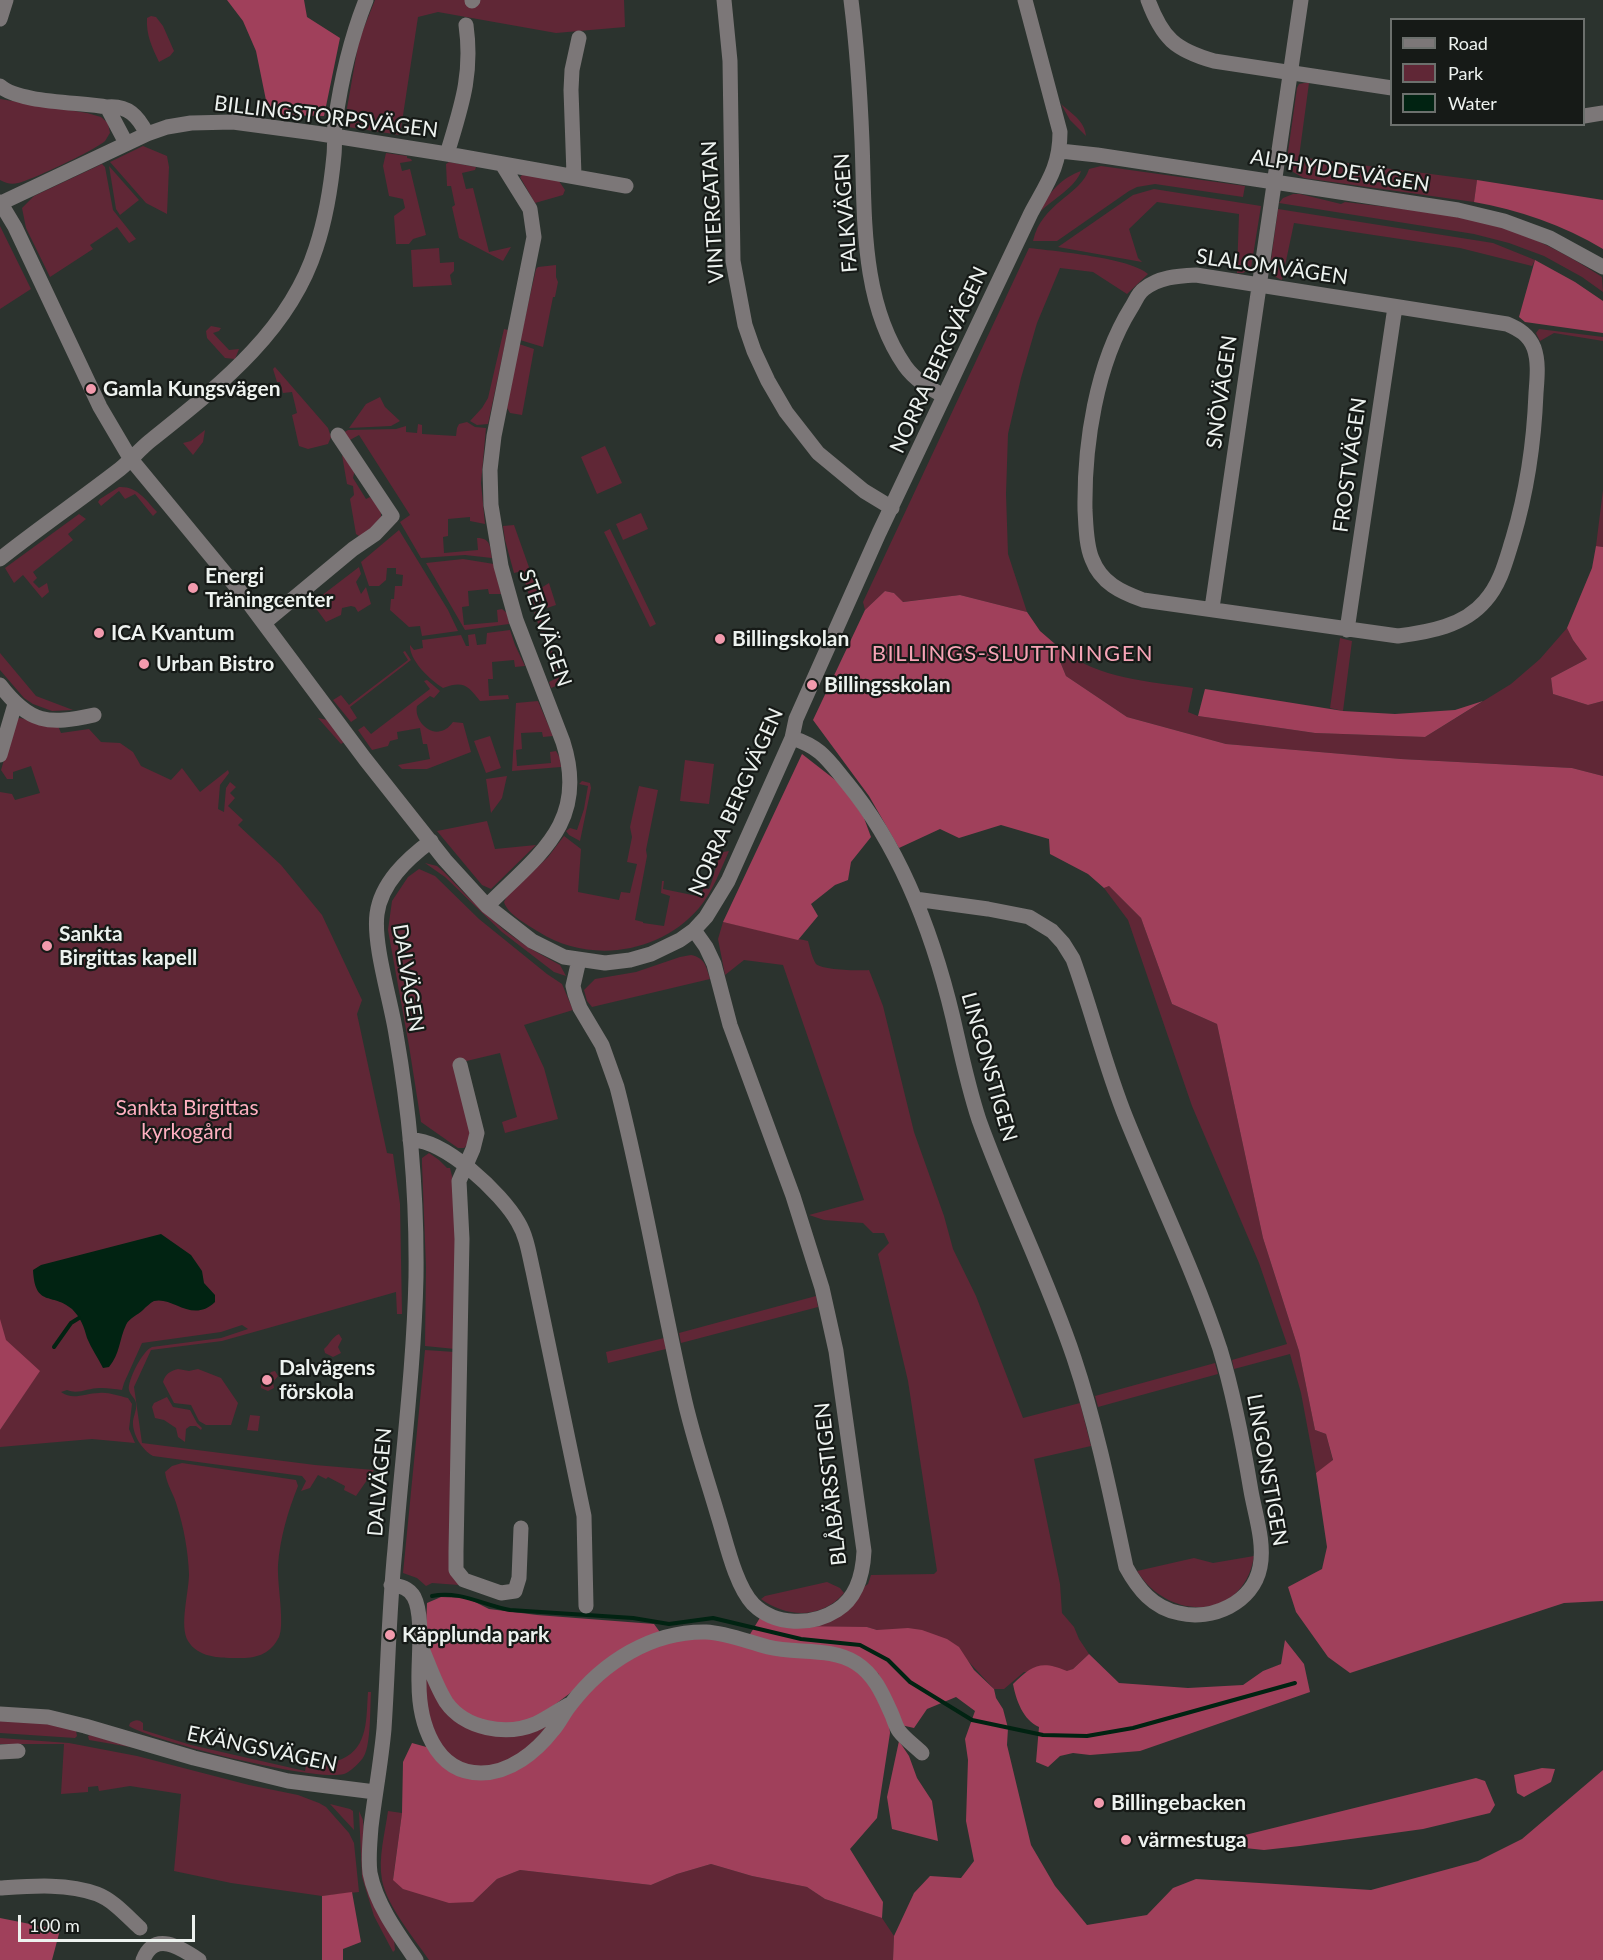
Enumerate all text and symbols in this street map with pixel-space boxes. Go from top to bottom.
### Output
legend [1390,18,1585,126]
text: Road [1448,32,1488,54]
text: Park [1448,62,1483,84]
street label: BILLINGSTORPSVÄGEN [213,91,439,143]
text: Water [1448,92,1497,114]
street label: VINTERGATAN [697,140,729,284]
street label: ALPHYDDEVÄGEN [1249,144,1431,198]
street label: FALKVÄGEN [829,152,863,274]
street label: SLALOMVÄGEN [1194,244,1350,290]
street label: NORRA BERGVÄGEN [885,263,993,457]
street label: SNÖVÄGEN [1202,334,1242,450]
place label: Gamla Kungsvägen [103,376,281,402]
marker: Gamla Kungsvägen [84,382,98,396]
street label: FROSTVÄGEN [1328,396,1372,534]
place label: Energi Träningcenter [205,563,333,613]
street label: STENVÄGEN [513,566,577,690]
marker: Energi Träningcenter [186,581,200,595]
place label: ICA Kvantum [111,620,235,646]
marker: ICA Kvantum [92,626,106,640]
place label: Billingskolan [732,626,849,652]
marker: Billingskolan [713,632,727,646]
district label: BILLINGS-SLUTTNINGEN [872,641,1154,667]
place label: Urban Bistro [156,651,274,677]
marker: Urban Bistro [137,657,151,671]
place label: Billingsskolan [824,672,951,698]
marker: Billingsskolan [805,678,819,692]
street label: NORRA BERGVÄGEN [683,704,789,900]
place label: Sankta Birgittas kapell [59,921,197,971]
street label: DALVÄGEN [387,922,429,1034]
marker: Sankta Birgittas kapell [40,939,54,953]
street label: LINGONSTIGEN [956,989,1022,1145]
park label: Sankta Birgittas kyrkogård [115,1095,259,1145]
place label: Dalvägens förskola [279,1355,375,1405]
marker: Dalvägens förskola [260,1373,274,1387]
street label: LINGONSTIGEN [1241,1392,1293,1548]
street label: BLÅBÄRSSTIGEN [810,1401,852,1567]
street label: DALVÄGEN [363,1427,397,1537]
place label: Käpplunda park [402,1622,549,1648]
marker: Käpplunda park [383,1628,397,1642]
street label: EKÄNGSVÄGEN [184,1721,340,1777]
place label: Billingebacken [1111,1790,1246,1816]
marker: Billingebacken [1092,1796,1106,1810]
place label: värmestuga [1138,1827,1247,1853]
marker: värmestuga [1119,1833,1133,1847]
scale bar [21,1903,198,1941]
text: 100 m [29,1914,80,1936]

